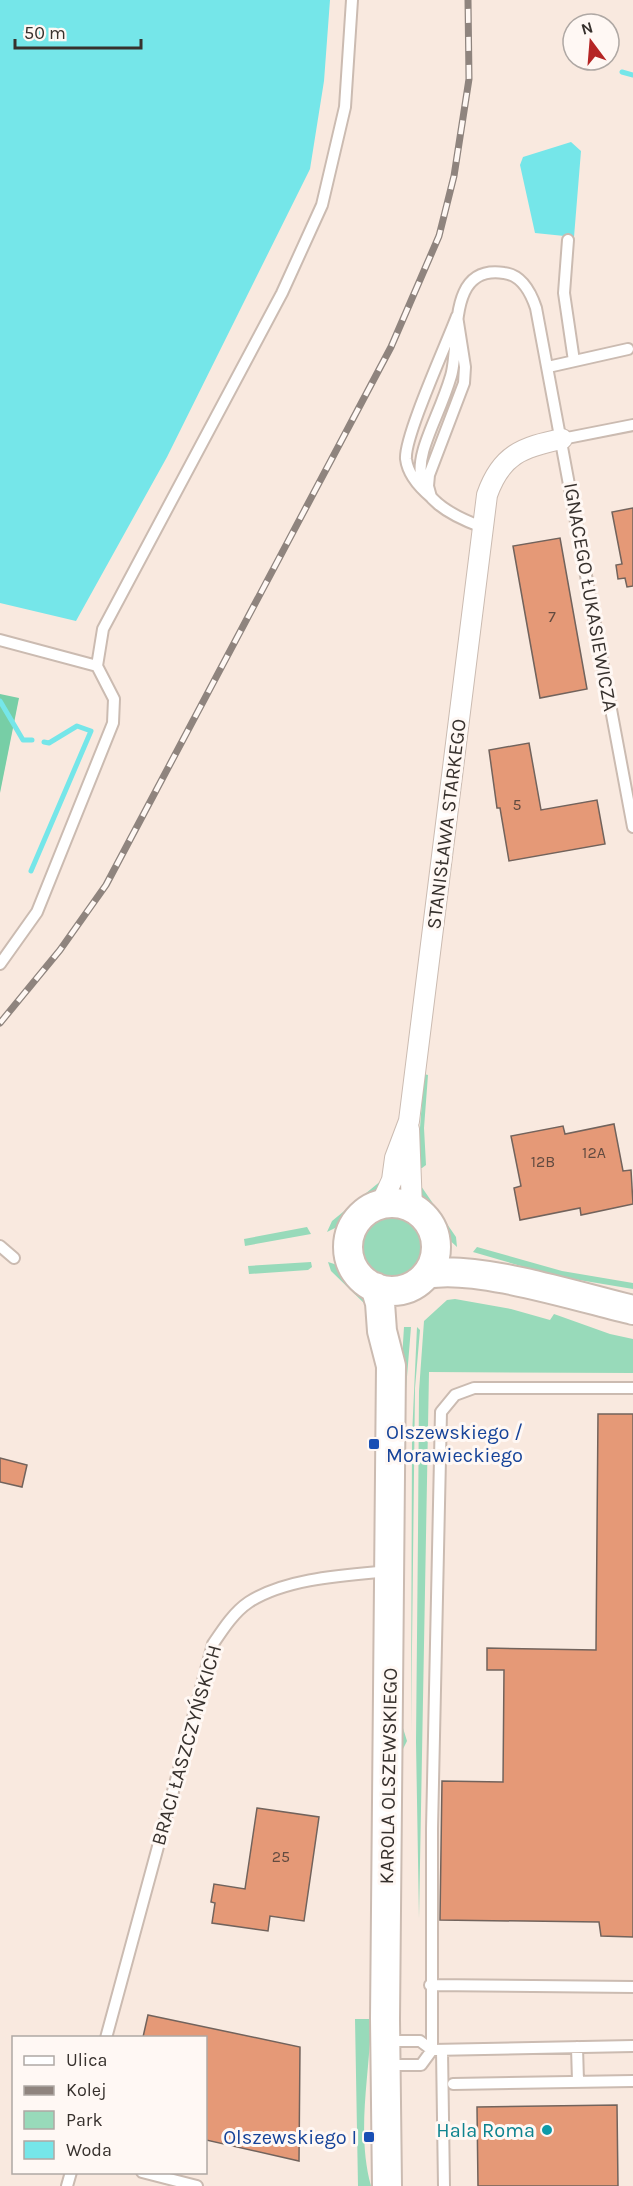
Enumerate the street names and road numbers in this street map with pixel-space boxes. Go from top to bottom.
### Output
street label: IGNACEGO ŁUKASIEWICZA [559,481,622,713]
street label: STANISŁAWA STARKEGO [422,717,471,931]
street label: BRACI ŁASZCZYŃSKICH [146,1642,226,1848]
street label: KAROLA OLSZEWSKIEGO [375,1668,402,1884]

